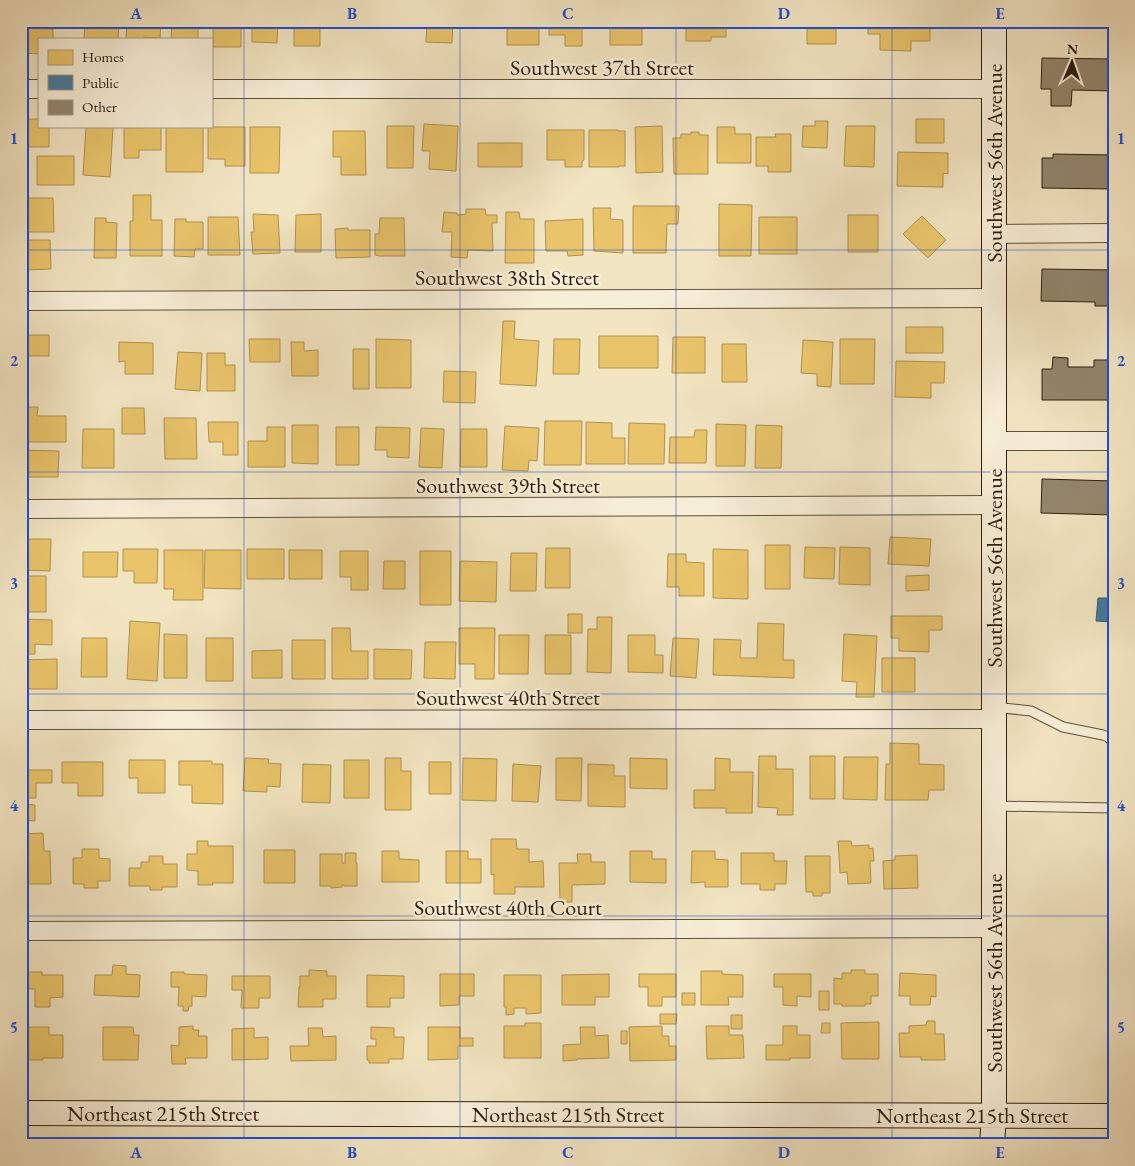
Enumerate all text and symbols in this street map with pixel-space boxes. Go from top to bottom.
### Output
text: A [129,3,142,24]
text: B [347,3,357,24]
text: C [562,3,574,24]
text: D [778,3,790,24]
text: E [995,3,1005,24]
legend [38,38,212,128]
north arrow [1048,38,1098,88]
text: N [1066,40,1079,58]
text: Homes [82,47,124,66]
street label: Southwest 37th Street [510,53,694,82]
street label: Southwest 56th Avenue [980,63,1009,262]
text: Public [82,73,119,92]
text: Other [82,97,117,116]
text: 1 [10,128,18,149]
text: 1 [1117,128,1125,149]
street label: Southwest 38th Street [415,263,599,292]
text: 2 [10,350,19,371]
text: 2 [1117,350,1126,371]
street label: Southwest 56th Avenue [980,468,1009,667]
street label: Southwest 39th Street [416,471,600,500]
text: 3 [10,573,18,594]
text: 3 [1117,573,1125,594]
street label: Southwest 40th Street [416,683,600,712]
text: 4 [10,795,19,816]
text: 4 [1117,795,1126,816]
street label: Southwest 56th Avenue [980,873,1009,1072]
street label: Southwest 40th Court [414,893,602,922]
text: 5 [10,1017,18,1038]
text: 5 [1117,1017,1125,1038]
street label: Northeast 215th Street [67,1099,259,1128]
street label: Northeast 215th Street [472,1100,664,1129]
street label: Northeast 215th Street [876,1101,1068,1130]
text: A [129,1142,142,1163]
text: B [347,1142,357,1163]
text: C [562,1142,574,1163]
text: D [778,1142,790,1163]
text: E [995,1142,1005,1163]

